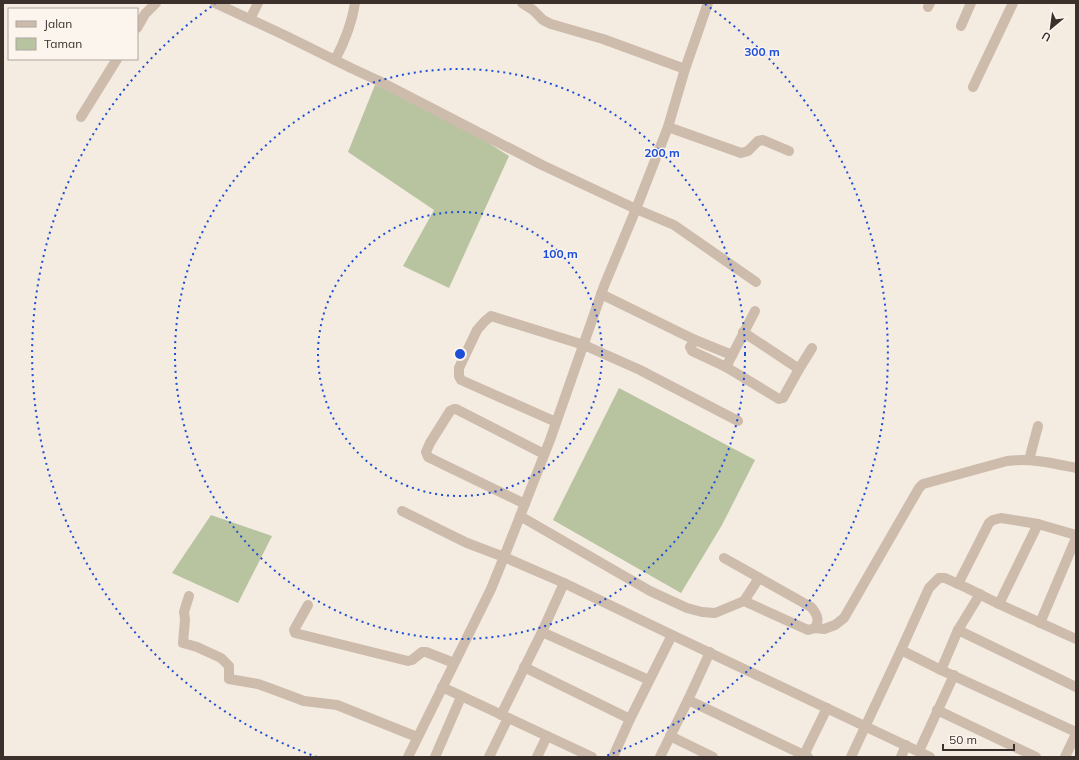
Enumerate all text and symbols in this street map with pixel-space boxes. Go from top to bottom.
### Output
legend [8,8,138,60]
north arrow [1031,8,1071,48]
text: Jalan [44,16,72,31]
text: U [1039,29,1053,45]
text: Taman [44,36,82,51]
text: 300 m [744,44,780,59]
text: 200 m [644,145,680,160]
text: 100 m [542,246,578,261]
centre of rings [453,347,467,361]
scale bar [943,726,1014,752]
text: 50 m [949,732,977,747]

